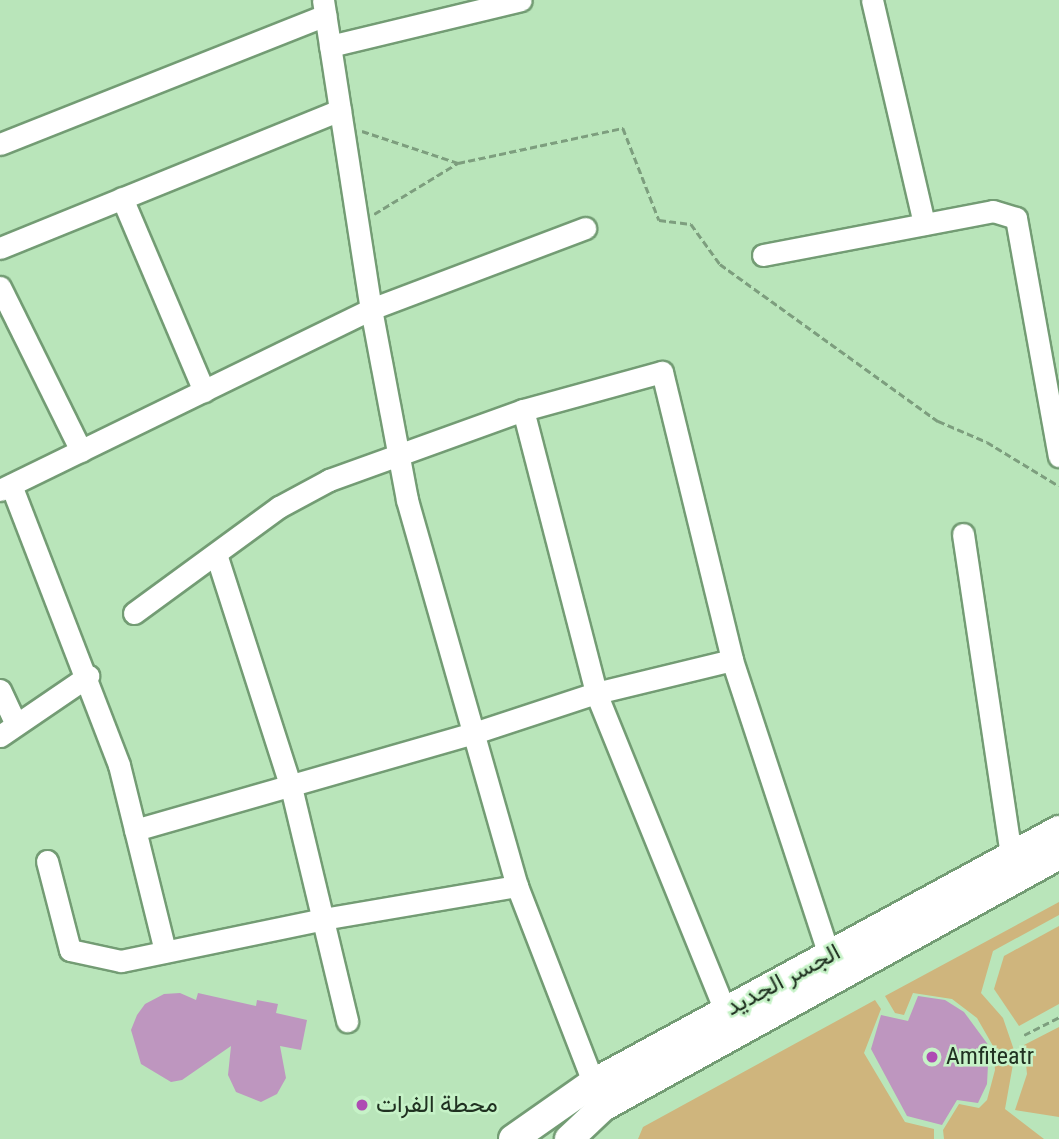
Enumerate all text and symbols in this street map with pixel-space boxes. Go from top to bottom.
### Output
street label: الجسر الجديد [721,938,845,1022]
place label: Amfiteatr [946,1043,1034,1071]
marker: Amfiteatr [924,1049,940,1065]
place label: محطة الفرات [376,1091,498,1119]
marker: محطة الفرات [354,1097,370,1113]

